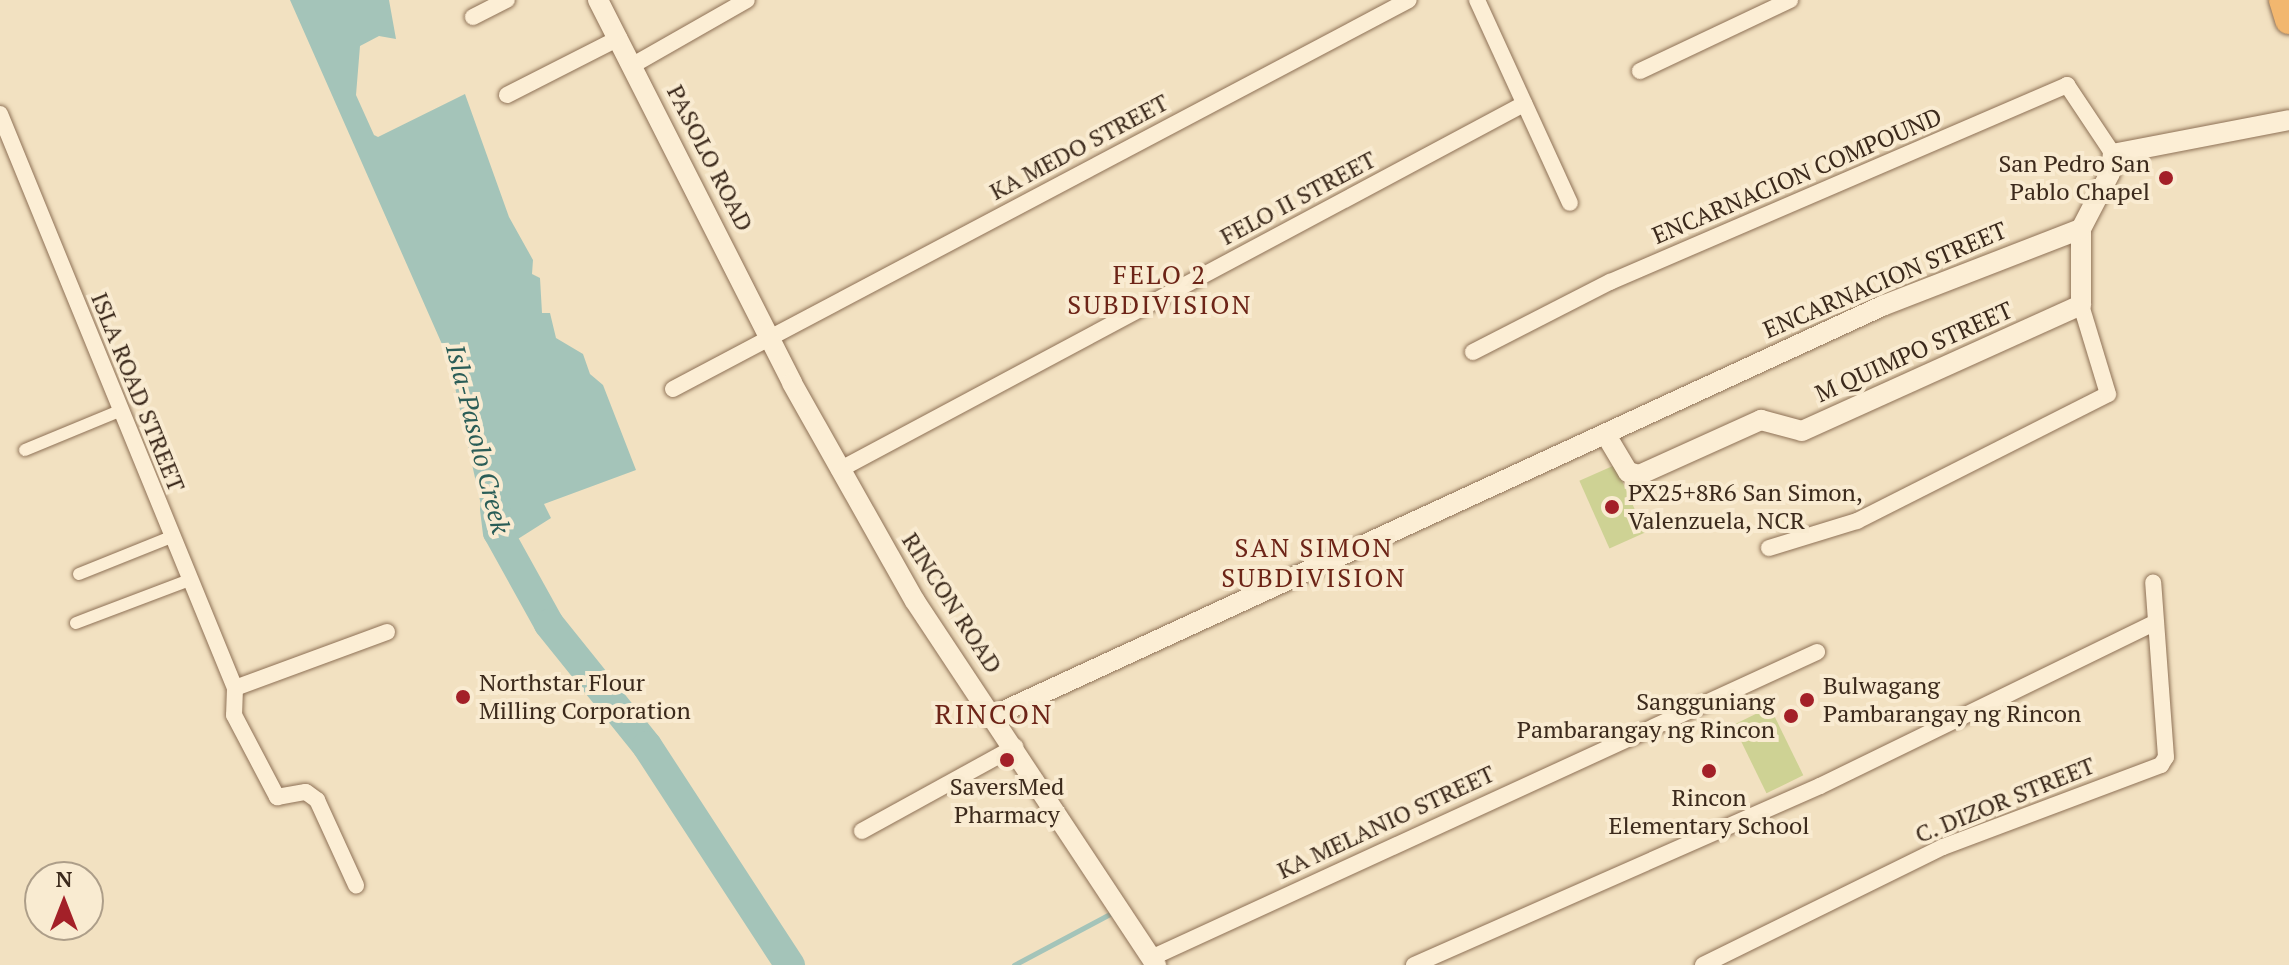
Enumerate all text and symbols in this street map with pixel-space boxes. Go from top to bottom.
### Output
street label: PASOLO ROAD [661,80,759,236]
street label: KA MEDO STREET [985,88,1173,206]
street label: ENCARNACION COMPOUND [1648,102,1946,250]
street label: FELO II STREET [1215,145,1381,251]
place label: San Pedro San Pablo Chapel [1998,150,2150,206]
marker: San Pedro San Pablo Chapel [2157,169,2175,187]
street label: ENCARNACION STREET [1759,216,2011,344]
district label: FELO 2 SUBDIVISION [1067,259,1253,320]
street label: ISLA ROAD STREET [85,288,191,496]
street label: M QUIMPO STREET [1811,296,2017,408]
water label: Isla-Pasolo Creek [439,341,517,537]
place label: PX25+8R6 San Simon, Valenzuela, NCR [1628,479,1863,535]
marker: PX25+8R6 San Simon, Valenzuela, NCR [1603,498,1621,516]
street label: RINCON ROAD [896,527,1008,679]
district label: SAN SIMON SUBDIVISION [1221,532,1407,594]
place label: Northstar Flour Milling Corporation [479,669,691,725]
place label: Bulwagang Pambarangay ng Rincon [1823,672,2081,728]
marker: Northstar Flour Milling Corporation [454,688,472,706]
place label: Sangguniang Pambarangay ng Rincon [1517,688,1775,744]
marker: Bulwagang Pambarangay ng Rincon [1798,691,1816,709]
district label: RINCON [935,697,1053,731]
marker: Sangguniang Pambarangay ng Rincon [1782,707,1800,725]
marker: SaversMed Pharmacy [998,751,1016,769]
street label: C. DIZOR STREET [1911,751,2099,849]
street label: KA MELANIO STREET [1273,759,1499,885]
marker: Rincon Elementary School [1700,762,1718,780]
place label: SaversMed Pharmacy [950,773,1064,829]
place label: Rincon Elementary School [1609,784,1809,840]
north arrow [24,861,104,941]
text: N [56,864,72,893]

